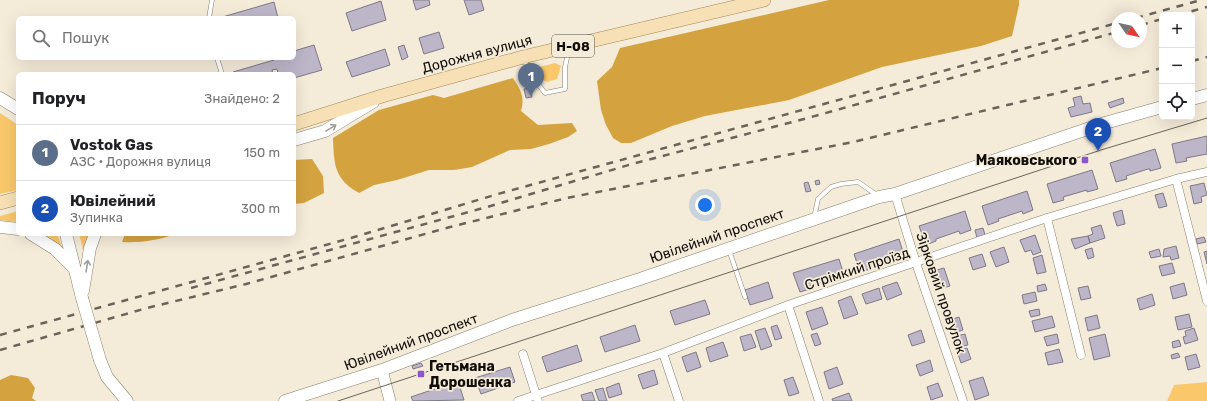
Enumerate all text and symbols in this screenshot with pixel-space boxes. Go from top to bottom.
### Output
north arrow [1111,12,1147,48]
map controls [1159,12,1195,120]
button: + [1159,12,1195,48]
search box [16,16,296,60]
icon: search [30,27,52,49]
text: Пошук [62,29,109,47]
street label: Дорожня вулиця [420,31,534,77]
road number: Н-08 [552,35,594,57]
button: − [1159,48,1195,84]
pin: 1 [518,63,544,96]
button: locate [1159,84,1195,120]
text: Поруч [32,88,86,108]
text: Знайдено: 2 [204,91,280,106]
pin: 2 [1085,118,1111,151]
one-way arrow [325,123,337,131]
text: Vostok Gas [70,136,153,154]
text: 1 [42,145,48,160]
text: 150 m [244,145,280,160]
place label: Маяковського [976,152,1077,169]
text: АЗС · Дорожня вулиця [70,154,211,169]
marker: Маяковського [1080,155,1090,165]
text: Ювілейний [70,192,156,210]
your location [695,195,715,215]
text: 2 [41,201,49,216]
text: 300 m [241,201,280,216]
street label: Ювілейний проспект [647,205,787,267]
text: Зупинка [70,210,123,225]
street label: Зірковий провулок [912,230,970,356]
street label: Стрімкий проїзд [802,244,912,294]
one-way arrow [83,260,91,273]
street label: Ювілейний проспект [342,310,480,374]
place label: Гетьмана Дорошенка [429,358,512,391]
marker: Гетьмана Дорошенка [416,369,426,379]

